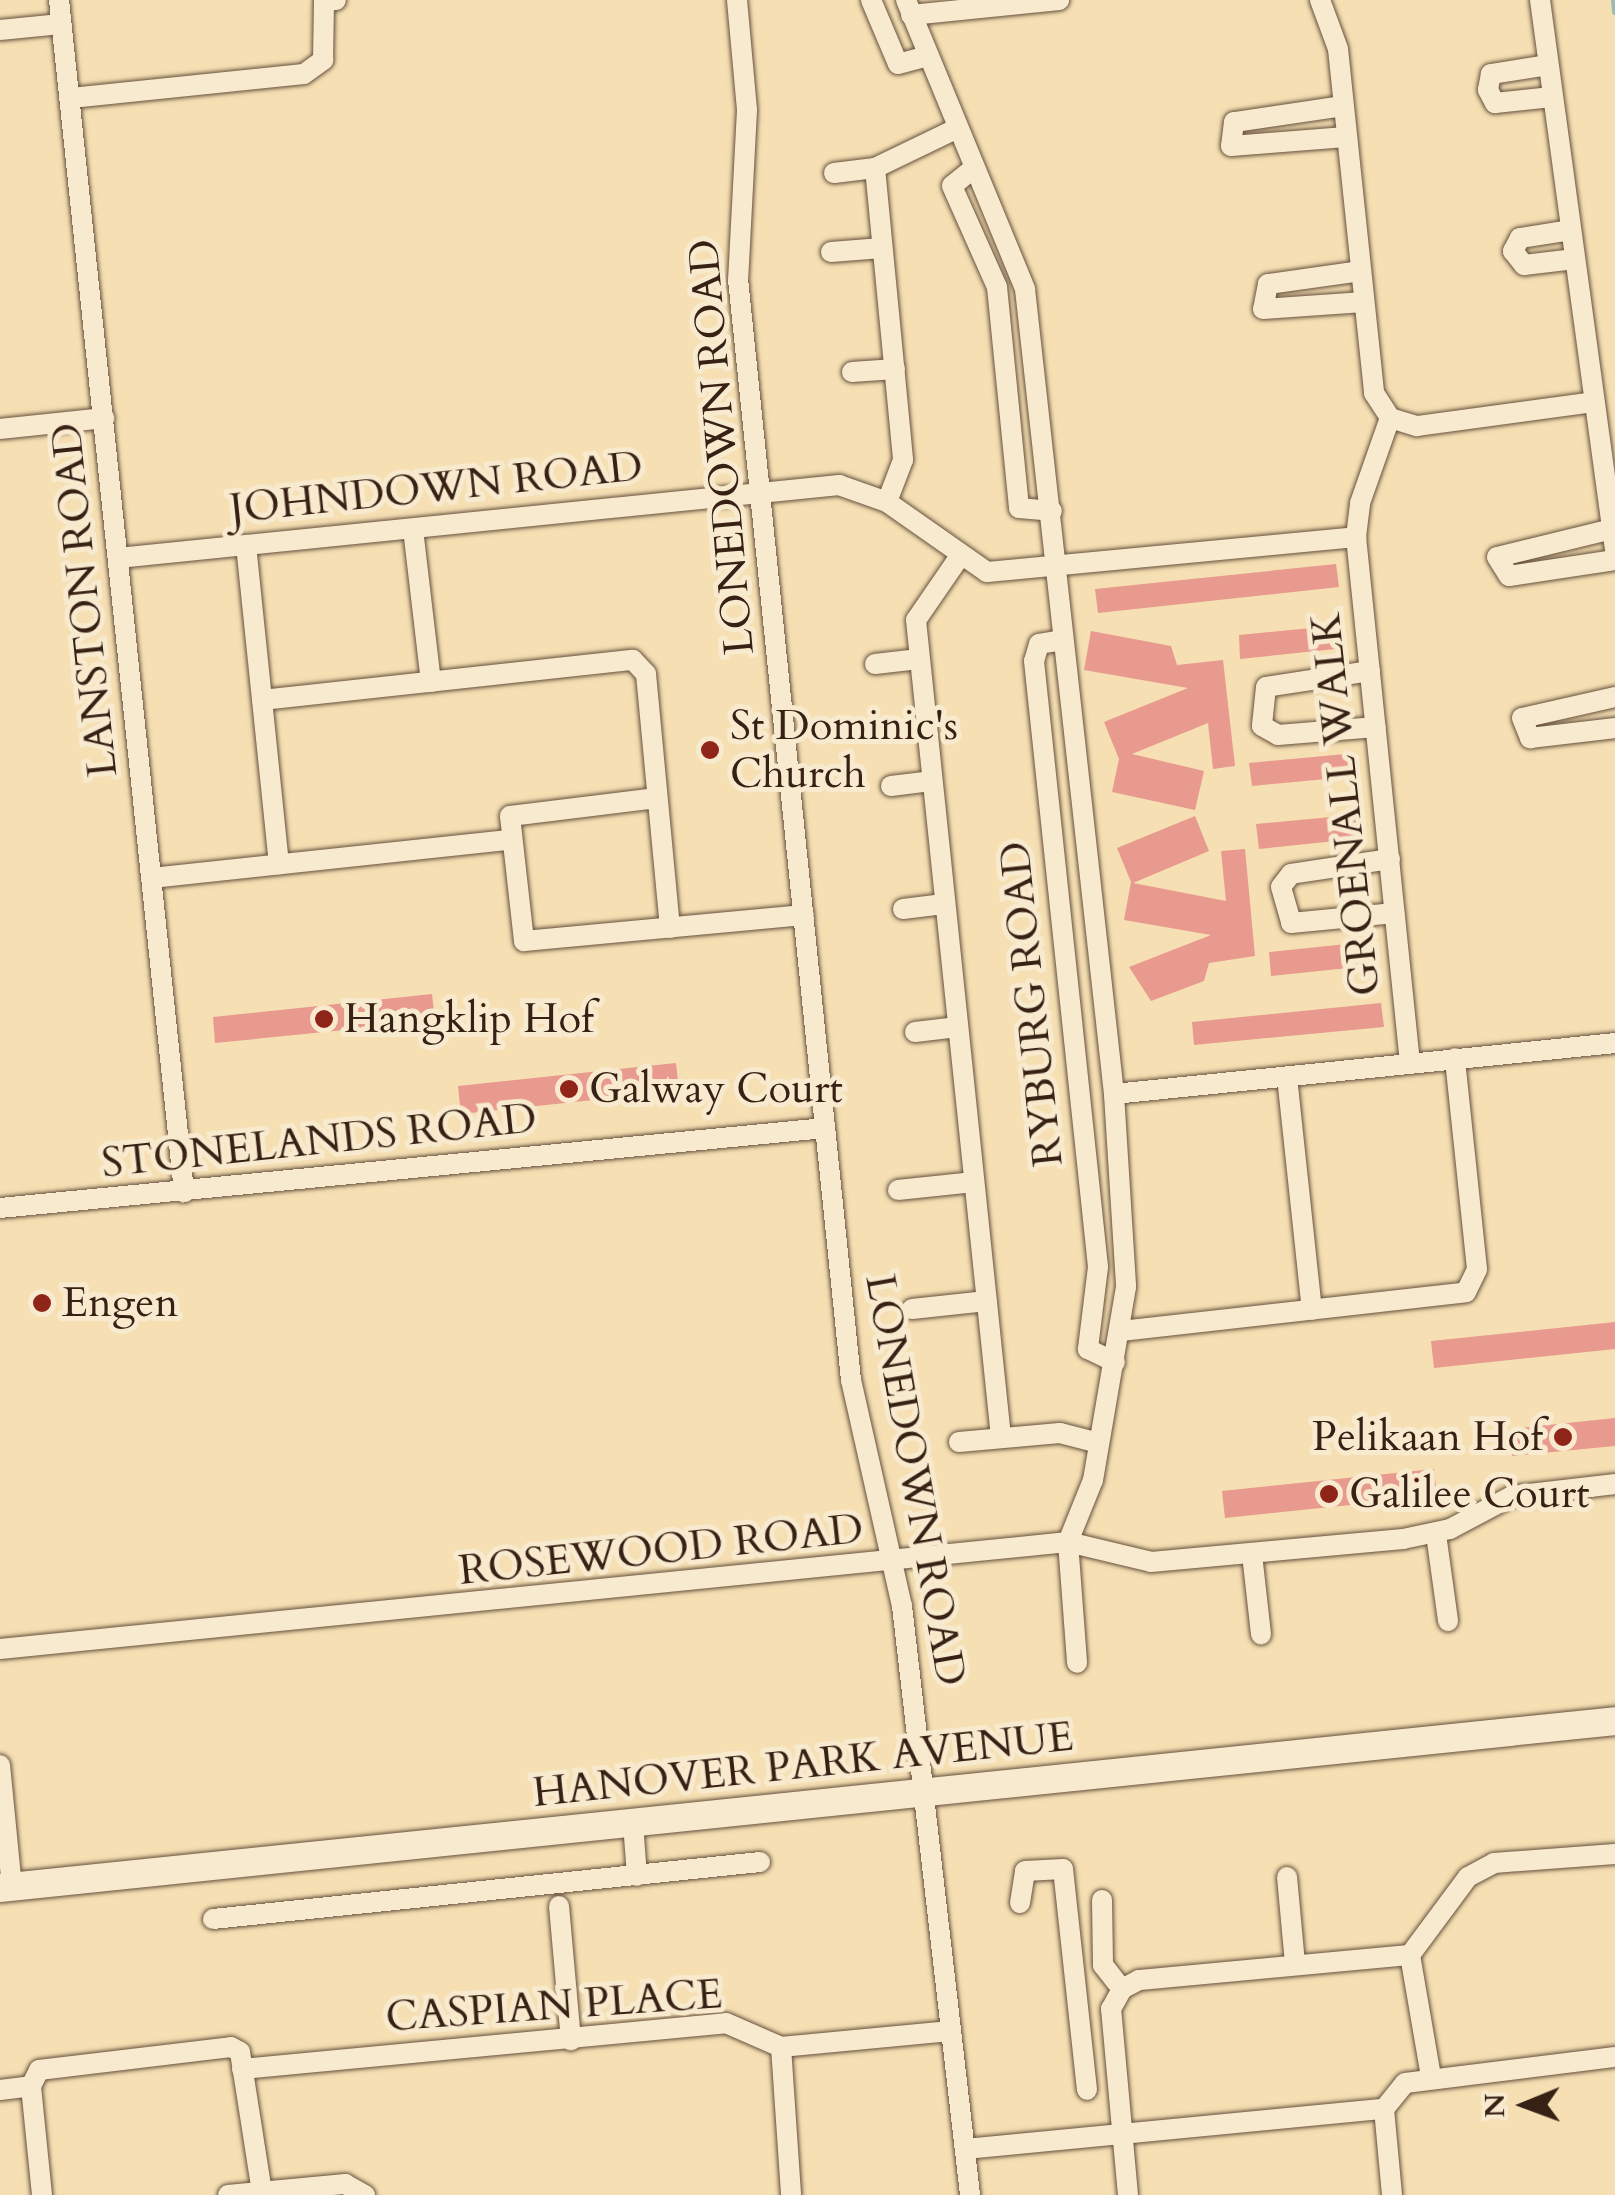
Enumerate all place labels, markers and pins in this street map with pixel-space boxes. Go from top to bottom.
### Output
place label: St Dominic's Church [730,701,958,799]
marker: St Dominic's Church [699,739,721,761]
place label: Hangklip Hof [344,994,594,1044]
marker: Hangklip Hof [313,1008,335,1030]
place label: Galway Court [589,1064,843,1114]
marker: Galway Court [558,1078,580,1100]
place label: Engen [62,1278,178,1328]
marker: Engen [31,1292,53,1314]
place label: Pelikaan Hof [1312,1412,1543,1462]
marker: Pelikaan Hof [1552,1426,1574,1448]
place label: Galilee Court [1349,1469,1589,1519]
marker: Galilee Court [1318,1483,1340,1505]

